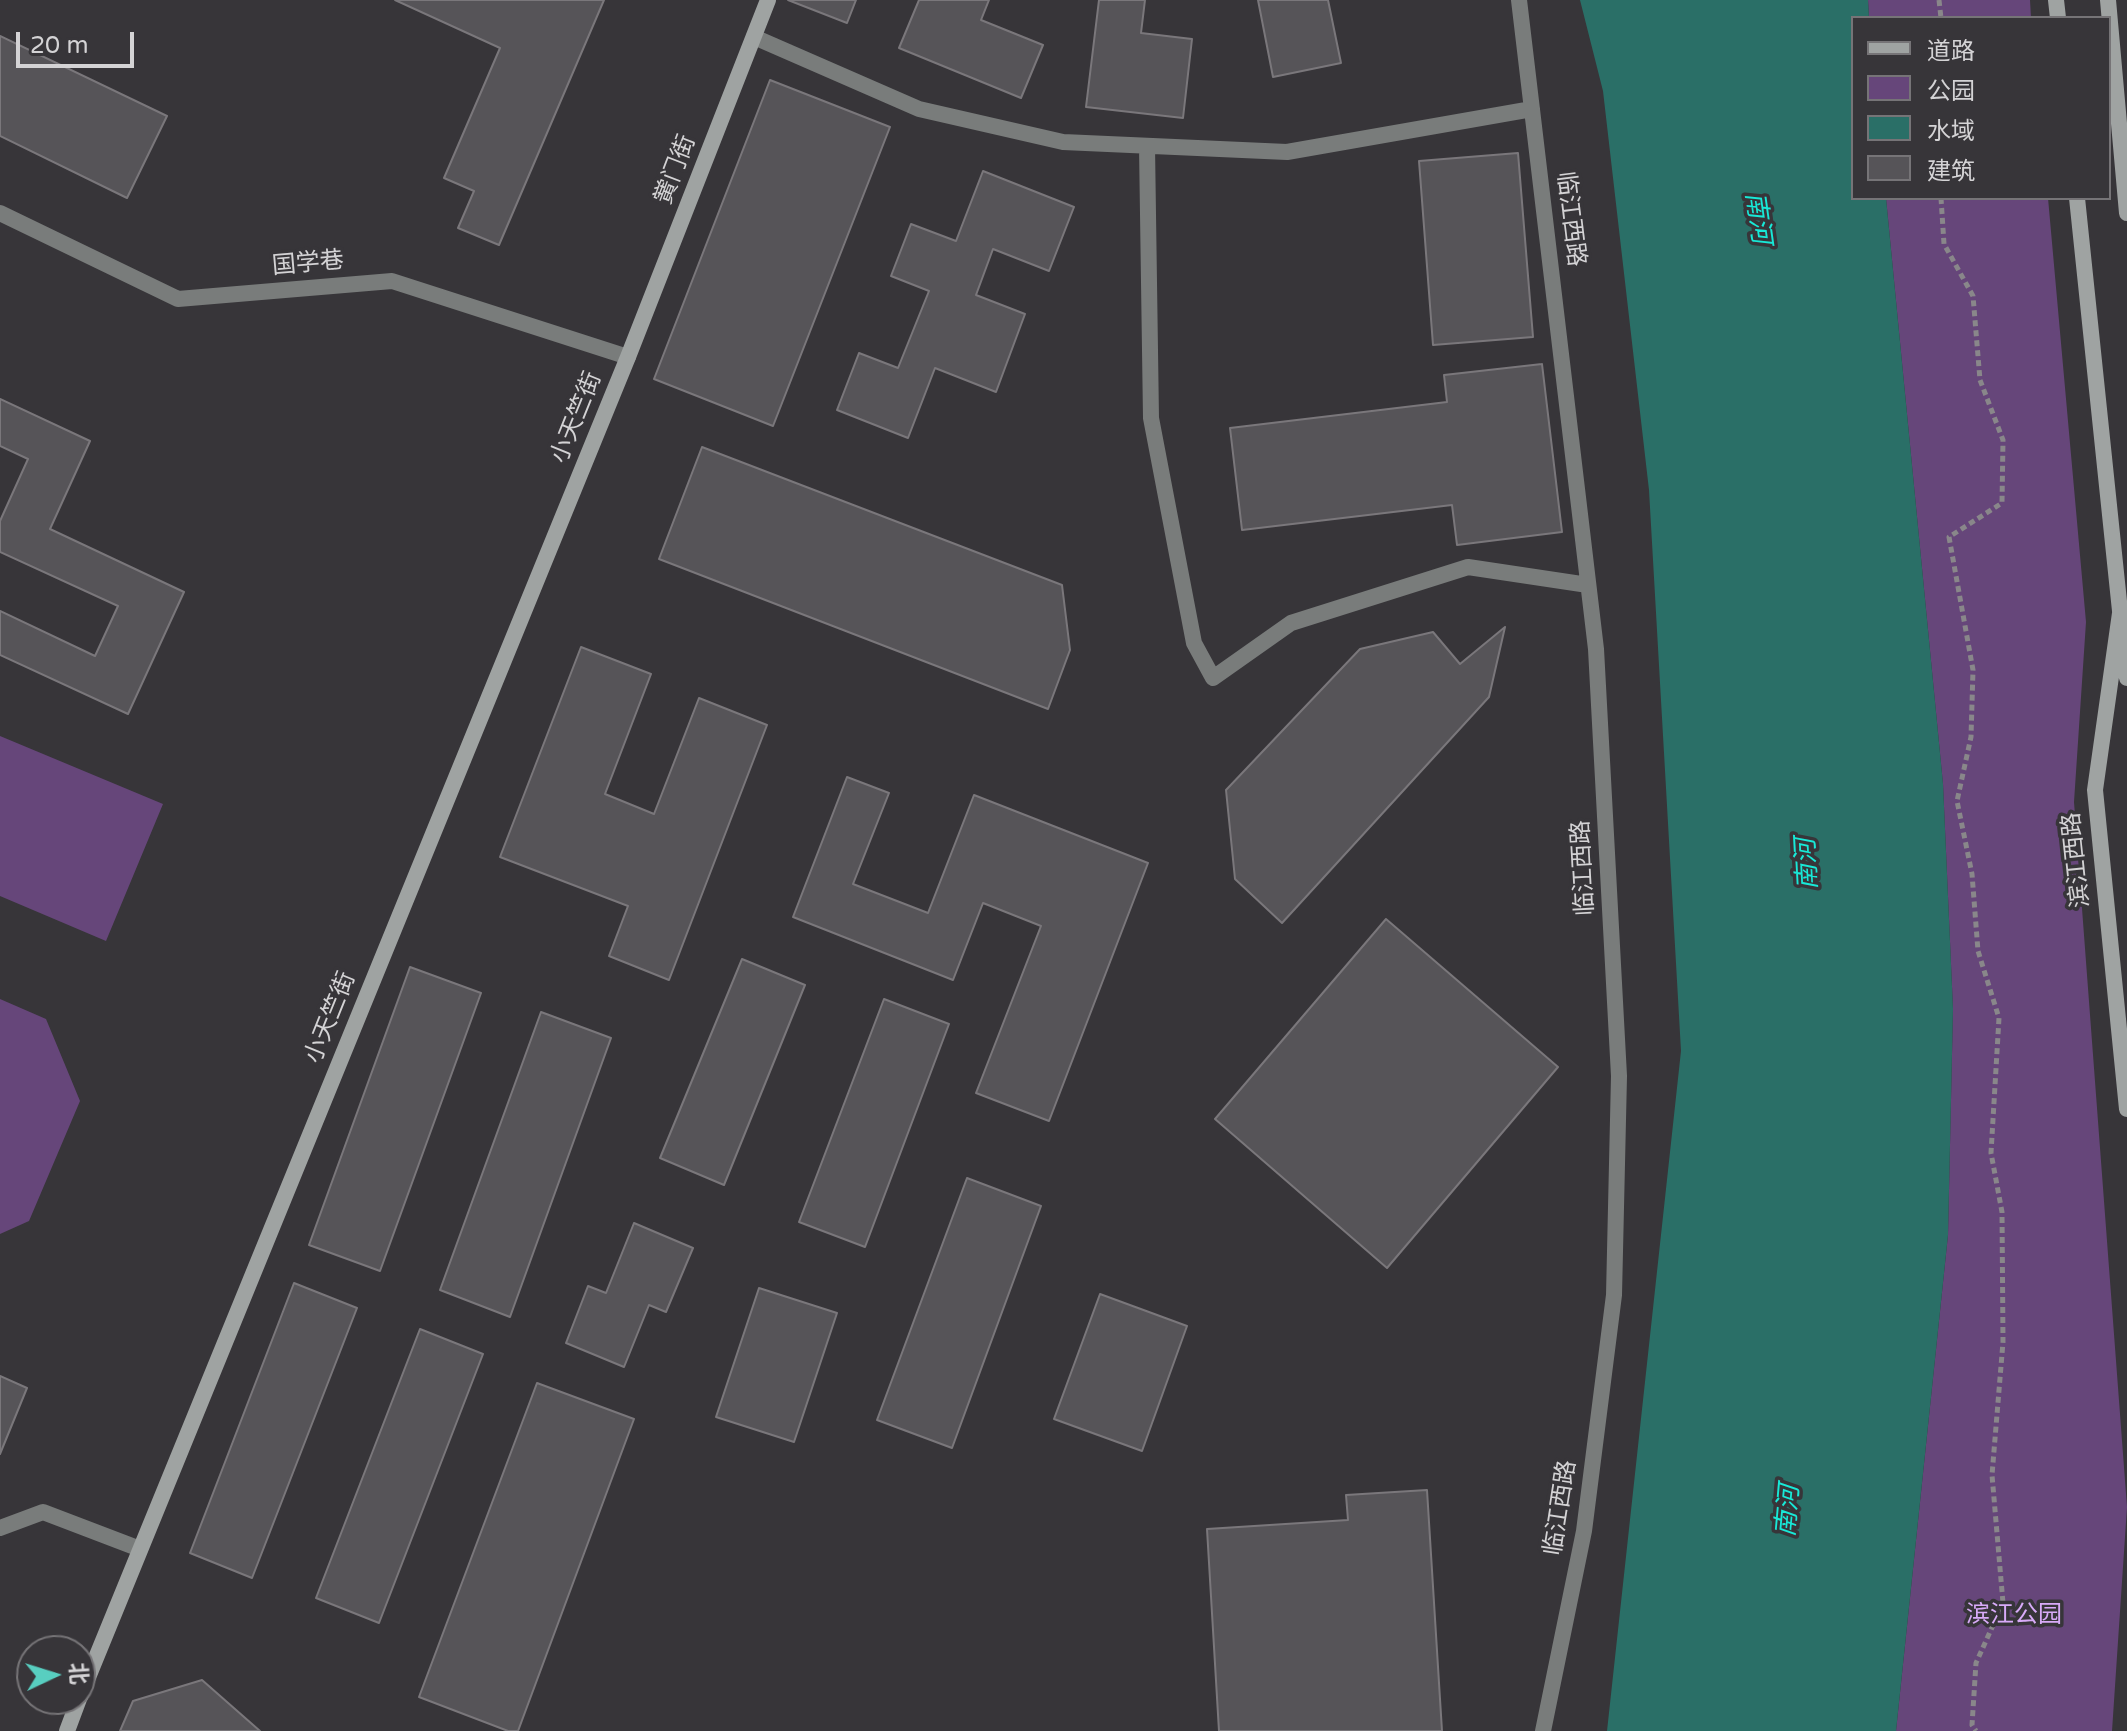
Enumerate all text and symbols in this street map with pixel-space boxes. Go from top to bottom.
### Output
scale bar [20,16,138,66]
legend [1851,16,2111,200]
text: 20 m [30,31,88,60]
text: 道路 [1927,37,1975,66]
text: 公园 [1927,77,1975,106]
text: 水域 [1927,117,1975,146]
street label: 黉门街 [650,131,702,209]
text: 建筑 [1927,157,1975,186]
street label: 临江西路 [1550,170,1590,268]
water label: 南河 [1738,190,1776,246]
street label: 国学巷 [271,247,345,281]
street label: 小天竺街 [546,368,608,468]
street label: 滨江西路 [2058,811,2096,909]
street label: 临江西路 [1567,819,1601,917]
water label: 南河 [1791,837,1825,891]
street label: 小天竺街 [300,968,362,1068]
street label: 临江西路 [1539,1458,1583,1558]
water label: 南河 [1771,1484,1807,1538]
park label: 滨江公园 [1966,1602,2062,1630]
north arrow [16,1635,96,1715]
text: 北 [64,1662,92,1685]

